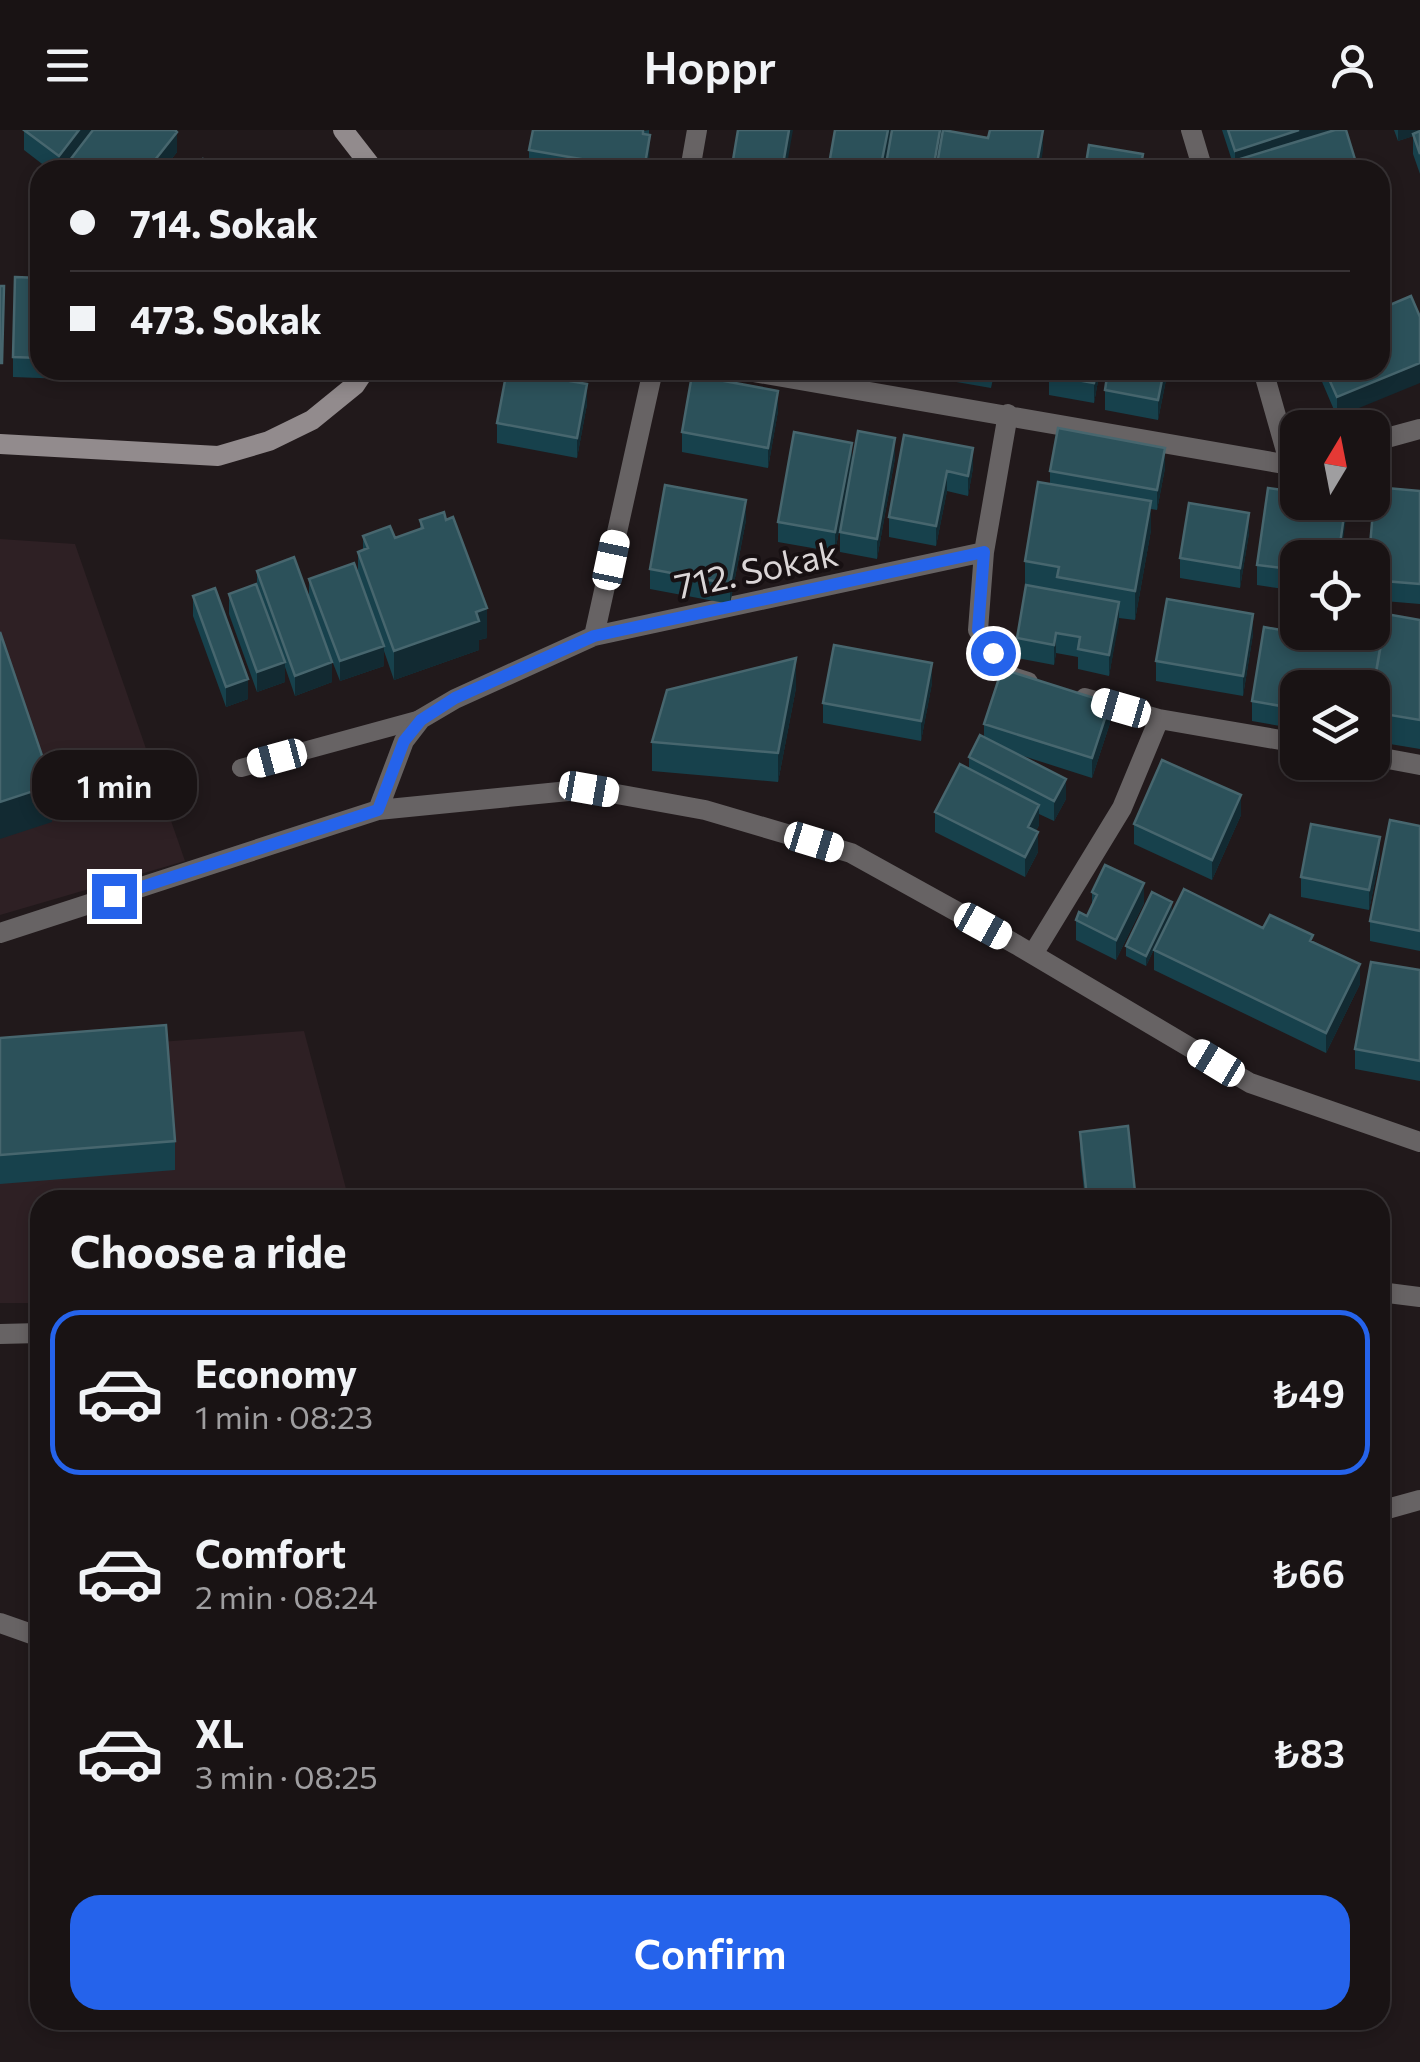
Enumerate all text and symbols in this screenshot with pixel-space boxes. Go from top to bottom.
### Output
icon: menu [40,38,95,93]
text: Hoppr [644,38,776,93]
icon: person [1325,38,1380,93]
text: 714. Sokak [130,199,318,246]
text: 473. Sokak [130,295,322,342]
north arrow [1280,410,1390,520]
map controls [1280,410,1390,780]
car [590,528,632,592]
street label: 712. Sokak [671,530,841,606]
button: locate [1280,540,1390,650]
route start [971,631,1016,676]
button: layers [1280,670,1390,780]
car [1088,685,1154,731]
car [244,736,310,780]
callout: 1 min [32,751,196,821]
text: 1 min [77,765,152,805]
car [557,769,621,809]
car [781,819,847,865]
route end [92,874,137,919]
car [949,898,1017,954]
car [1183,1035,1249,1091]
text: Choose a ride [70,1222,347,1277]
icon: car [75,1348,165,1438]
text: Economy [195,1349,357,1396]
text: ₺49 [1272,1369,1345,1416]
text: 1 min · 08:23 [195,1396,373,1436]
icon: car [75,1528,165,1618]
text: Comfort [195,1529,346,1576]
text: ₺66 [1271,1549,1345,1596]
text: 2 min · 08:24 [195,1576,377,1616]
icon: car [75,1708,165,1798]
text: XL [195,1709,244,1756]
text: ₺83 [1273,1729,1345,1776]
text: 3 min · 08:25 [195,1756,378,1796]
button: Confirm [70,1895,1350,2010]

